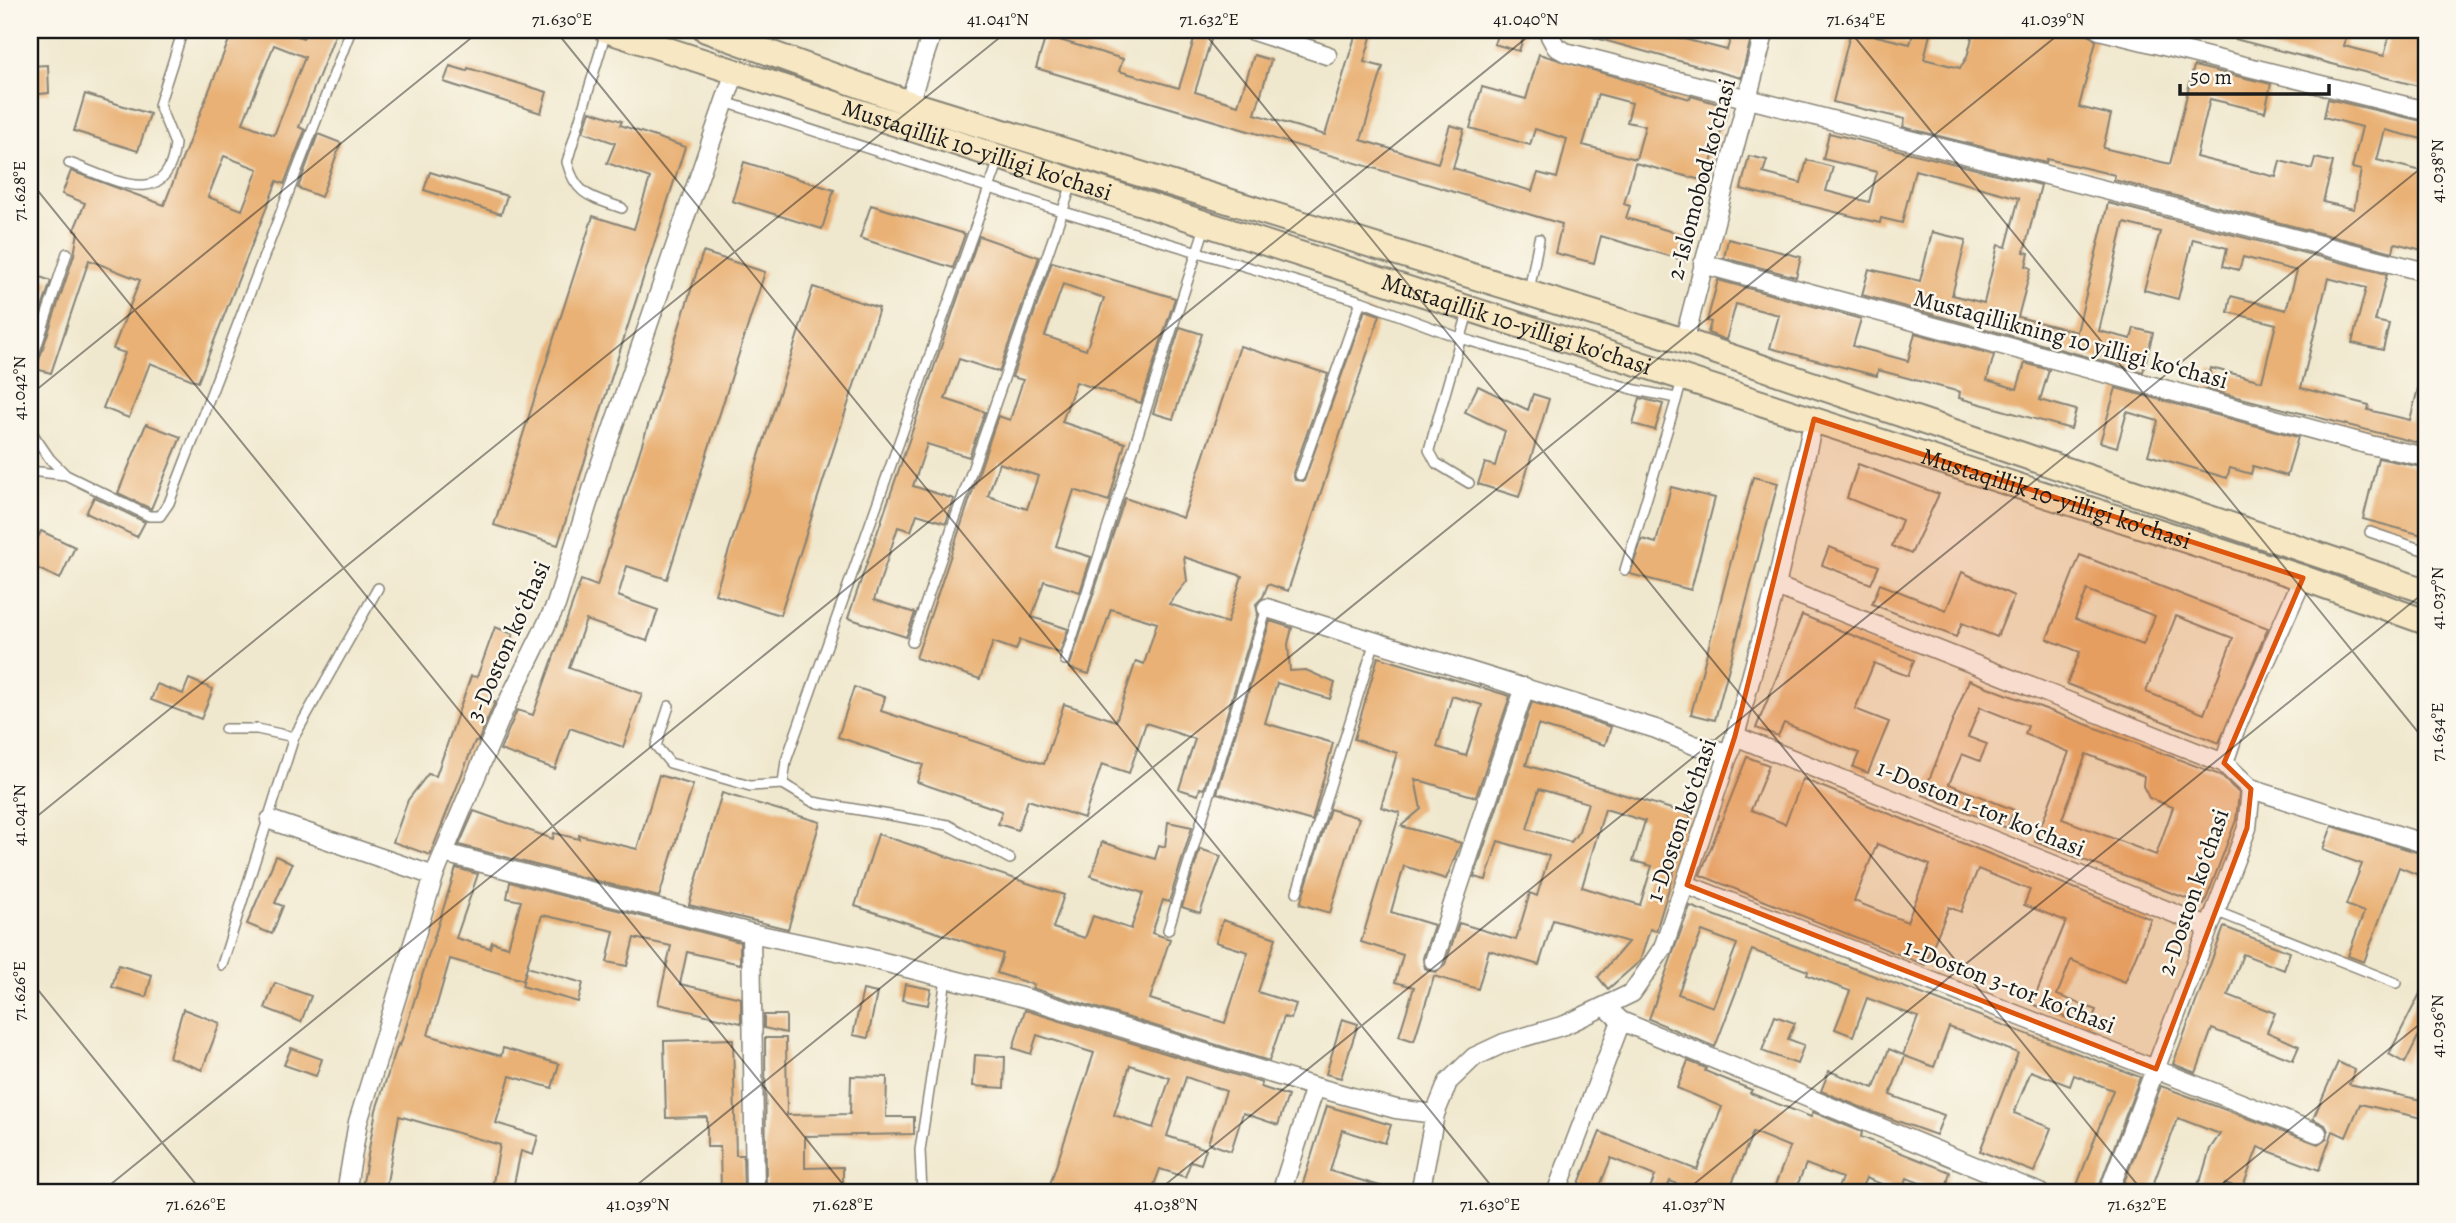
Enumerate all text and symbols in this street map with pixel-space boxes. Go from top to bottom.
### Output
text: 71.630°E [532,7,592,31]
text: 41.041°N [967,7,1029,31]
text: 71.632°E [1179,7,1239,31]
text: 41.040°N [1493,7,1559,31]
text: 71.634°E [1826,7,1886,31]
text: 41.039°N [2021,7,2085,31]
scale bar [2180,52,2328,96]
text: 50 m [2190,63,2232,91]
street label: 2-Islomobod koʻchasi [1659,75,1743,283]
street label: Mustaqillik 10-yilligi ko'chasi [838,91,1116,208]
text: 41.038°N [2425,139,2449,203]
text: 71.628°E [7,161,31,221]
street label: Mustaqillik 10-yilligi ko'chasi [1378,266,1656,383]
street label: Mustaqillikning 10 yilligi koʻchasi [1910,282,2232,396]
text: 41.042°N [7,356,31,420]
street label: Mustaqillik 10-yilligi ko'chasi [1917,440,2195,557]
street label: 3-Doston koʻchasi [458,556,558,726]
text: 41.037°N [2425,567,2449,629]
text: 71.634°E [2425,702,2449,762]
street label: 1-Doston koʻchasi [1638,734,1724,906]
street label: 1-Doston 1-tor koʻchasi [1872,752,2090,864]
text: 41.041°N [7,784,31,846]
street label: 2-Doston koʻchasi [2150,804,2236,980]
street label: 1-Doston 3-tor koʻchasi [1900,931,2120,1041]
text: 71.626°E [7,961,31,1021]
text: 41.036°N [2425,994,2449,1058]
text: 71.626°E [166,1192,226,1216]
text: 41.039°N [606,1192,670,1216]
text: 71.628°E [813,1192,873,1216]
text: 41.038°N [1134,1192,1198,1216]
text: 71.630°E [1460,1192,1520,1216]
text: 41.037°N [1663,1192,1725,1216]
text: 71.632°E [2107,1192,2167,1216]

